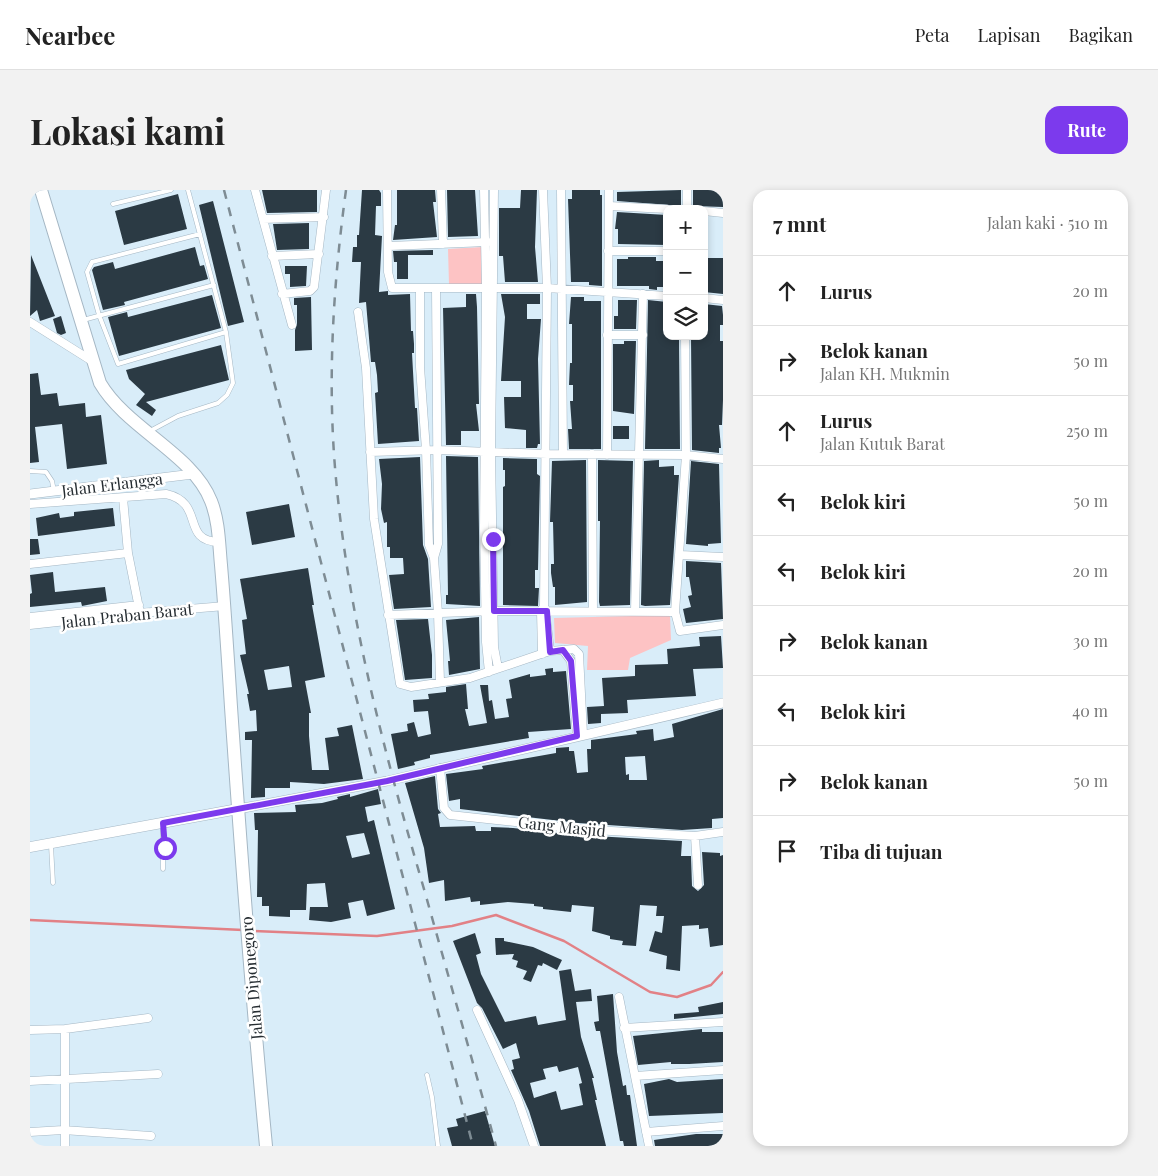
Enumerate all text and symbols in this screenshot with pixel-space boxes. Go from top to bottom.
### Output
text: Nearbee [25,19,115,51]
text: Peta [915,23,950,47]
text: Lapisan [978,23,1041,47]
text: Bagikan [1069,23,1133,47]
button: Rute [1045,106,1128,154]
text: Lokasi kami [30,107,225,154]
map controls [663,205,708,340]
button: + [663,205,708,250]
text: 7 mnt [773,209,826,237]
text: Jalan kaki · 510 m [987,212,1108,233]
button: − [663,250,708,295]
icon: ahead [773,277,801,305]
text: Lurus [820,278,872,304]
text: 20 m [1073,280,1108,301]
button: layers [663,295,708,340]
text: Belok kanan [820,337,928,363]
icon: right [773,347,801,375]
text: 50 m [1074,350,1108,371]
text: Jalan KH. Mukmin [820,363,950,384]
text: Lurus [820,407,872,433]
icon: ahead [773,417,801,445]
text: 250 m [1066,420,1108,441]
text: Jalan Kutuk Barat [820,433,945,454]
street label: Jalan Erlangga [59,467,164,501]
icon: left [773,487,801,515]
text: Belok kiri [820,488,906,514]
text: 50 m [1074,490,1108,511]
route end [482,528,505,551]
icon: left [773,557,801,585]
text: Belok kiri [820,558,906,584]
text: 20 m [1073,560,1108,581]
street label: Jalan Praban Barat [59,598,194,632]
icon: right [773,627,801,655]
text: Belok kanan [820,628,928,654]
text: 30 m [1073,630,1108,651]
icon: left [773,697,801,725]
text: Belok kiri [820,698,906,724]
text: 40 m [1072,700,1108,721]
icon: right [773,767,801,795]
text: Belok kanan [820,768,928,794]
text: 50 m [1074,770,1108,791]
street label: Gang Masjid [517,811,607,841]
route start [154,837,177,860]
icon: arrive [773,837,801,865]
text: Tiba di tujuan [820,838,942,864]
street label: Jalan Diponegoro [235,915,267,1041]

